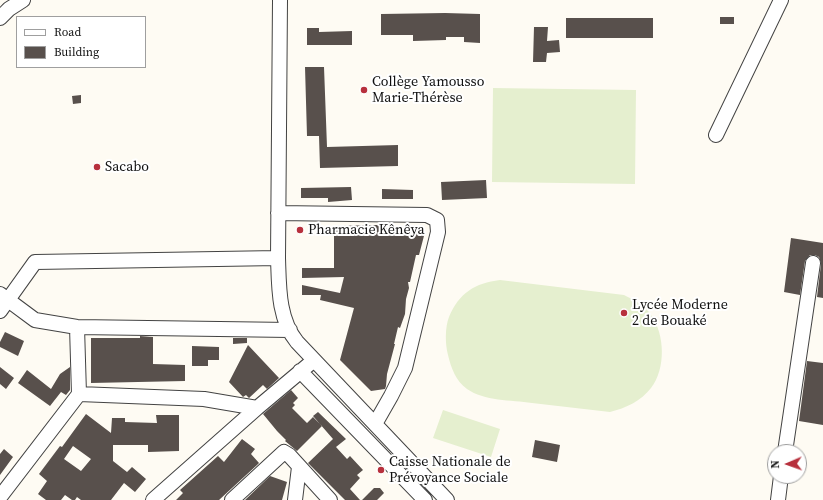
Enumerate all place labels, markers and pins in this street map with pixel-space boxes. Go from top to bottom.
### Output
place label: Collège Yamousso Marie-Thérèse [372,74,484,106]
marker: Collège Yamousso Marie-Thérèse [359,85,369,95]
place label: Sacabo [105,159,149,175]
marker: Sacabo [92,162,102,172]
place label: Pharmacie Kênêya [308,222,425,238]
marker: Pharmacie Kênêya [295,225,305,235]
place label: Lycée Moderne 2 de Bouaké [632,297,728,330]
marker: Lycée Moderne 2 de Bouaké [619,308,629,318]
place label: Caisse Nationale de Prévoyance Sociale [389,454,511,486]
marker: Caisse Nationale de Prévoyance Sociale [376,465,386,475]

